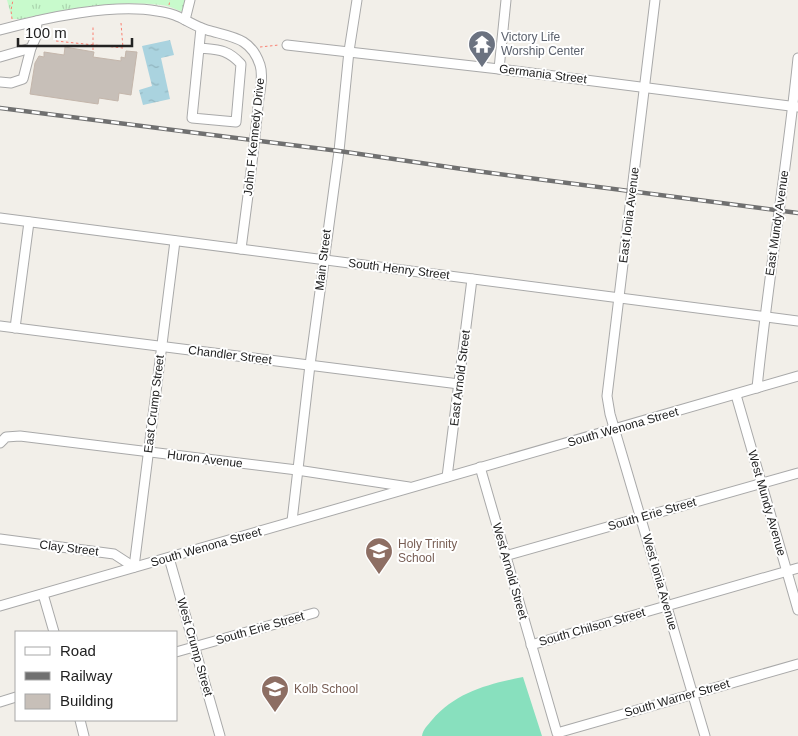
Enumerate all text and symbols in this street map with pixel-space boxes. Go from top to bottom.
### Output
scale bar [18,15,131,47]
text: 100 m [25,24,67,41]
temple icon: Victory Life Worship Center [467,29,497,68]
place label: Victory Life Worship Center [501,30,584,58]
street label: Germania Street [498,62,588,86]
street label: John F Kennedy Drive [241,77,267,197]
street label: East Ionia Avenue [616,166,642,264]
street label: East Mundy Avenue [763,169,791,277]
street label: Main Street [312,228,334,291]
street label: South Henry Street [347,256,451,282]
street label: East Arnold Street [447,328,473,427]
street label: Chandler Street [187,343,273,367]
street label: East Crump Street [141,354,167,454]
street label: South Wenona Street [566,404,681,450]
street label: Huron Avenue [167,447,244,471]
street label: West Mundy Avenue [745,448,789,558]
street label: South Erie Street [606,494,698,533]
street label: West Arnold Street [490,521,531,622]
street label: South Wenona Street [149,524,264,570]
street label: West Ionia Avenue [640,532,681,632]
school or university icon: Holy Trinity School [364,536,394,575]
street label: Clay Street [39,537,100,559]
place label: Holy Trinity School [398,537,457,565]
street label: West Crump Street [174,596,216,698]
street label: South Chilson Street [537,605,647,649]
street label: South Erie Street [214,608,306,647]
legend [15,631,178,721]
text: Road [60,642,96,659]
text: Railway [60,667,113,684]
school or university icon: Kolb School [260,674,290,713]
street label: South Warner Street [623,676,732,720]
place label: Kolb School [294,682,358,696]
text: Building [60,692,113,709]

